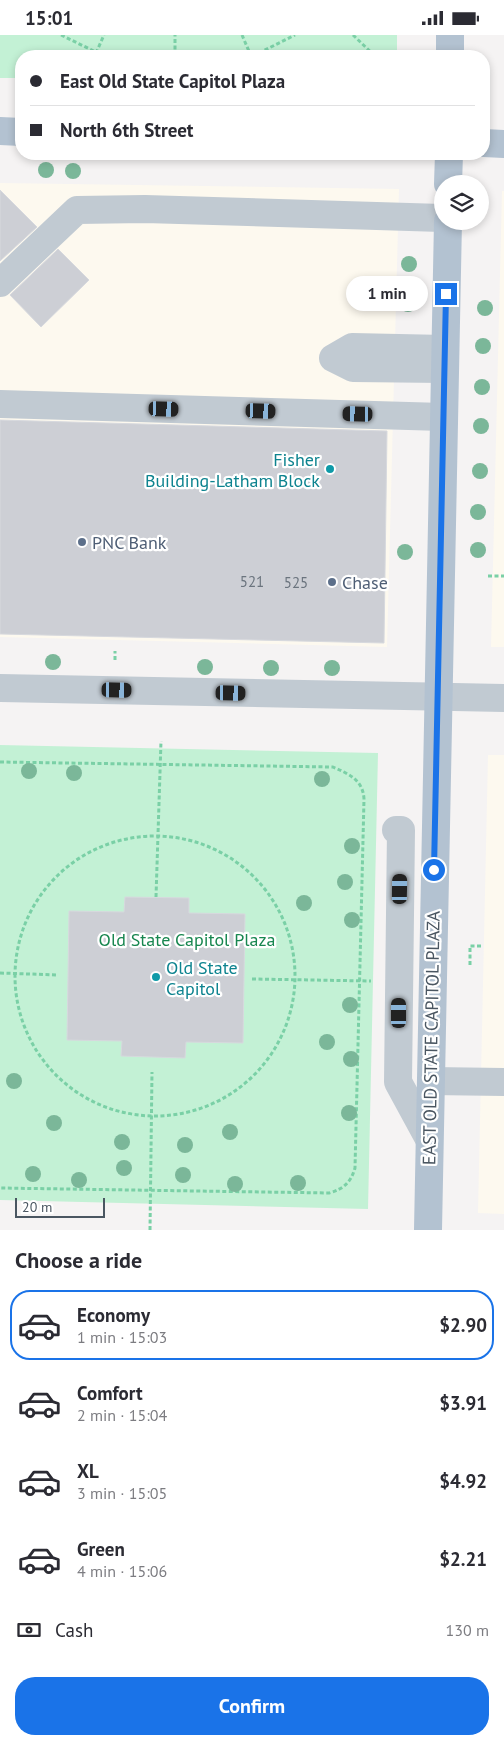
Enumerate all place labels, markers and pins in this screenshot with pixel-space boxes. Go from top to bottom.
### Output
place label: Fisher Building-Latham Block [145,448,320,492]
marker: Fisher Building-Latham Block [324,463,336,475]
place label: PNC Bank [92,531,167,554]
marker: PNC Bank [76,536,88,548]
place label: Chase [342,571,388,594]
marker: Chase [326,576,338,588]
place label: Old State Capitol [166,956,238,1000]
marker: Old State Capitol [150,971,162,983]

